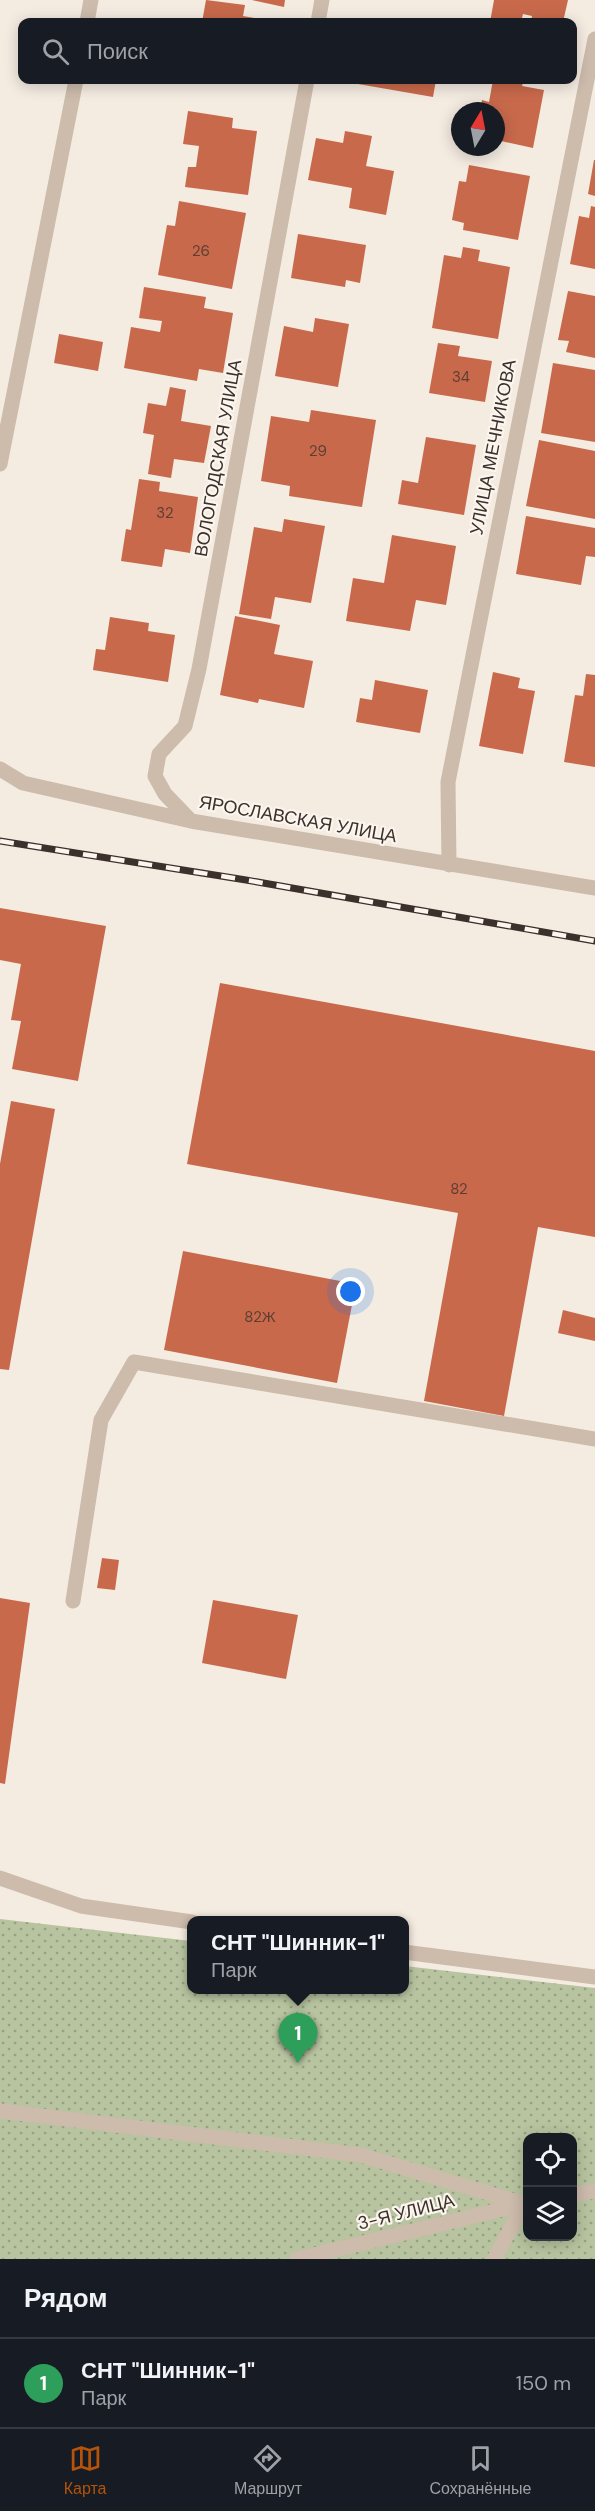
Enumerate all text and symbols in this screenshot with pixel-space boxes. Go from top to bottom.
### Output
search box [18,18,577,84]
icon: search [39,35,72,68]
text: Поиск [87,37,148,66]
north arrow [451,102,505,156]
house number: 26 [192,241,210,261]
street label: УЛИЦА МЕЧНИКОВА [464,357,522,537]
street label: ВОЛОГОДСКАЯ УЛИЦА [189,358,247,558]
house number: 34 [452,367,470,387]
house number: 29 [309,441,327,461]
house number: 32 [156,503,174,523]
street label: ЯРОСЛАВСКАЯ УЛИЦА [197,790,399,848]
house number: 82 [450,1179,468,1199]
your location [336,1277,365,1306]
house number: 82Ж [244,1307,276,1327]
popup [187,1916,409,1994]
text: СНТ "Шинник-1" [211,1928,385,1957]
text: Парк [211,1957,256,1983]
pin: 1 [278,2014,318,2063]
map controls [523,2133,577,2241]
button: locate [523,2133,577,2187]
button: layers [523,2187,577,2241]
street label: 3-Я УЛИЦА [355,2188,457,2236]
text: Рядом [24,2281,107,2315]
text: СНТ "Шинник-1" [81,2356,255,2385]
text: 1 [40,2370,47,2396]
text: 150 m [516,2370,571,2396]
text: Парк [81,2385,126,2411]
tab: Карта [64,2442,107,2499]
tab: Маршрут [234,2442,302,2499]
tab: Сохранённые [429,2442,531,2499]

